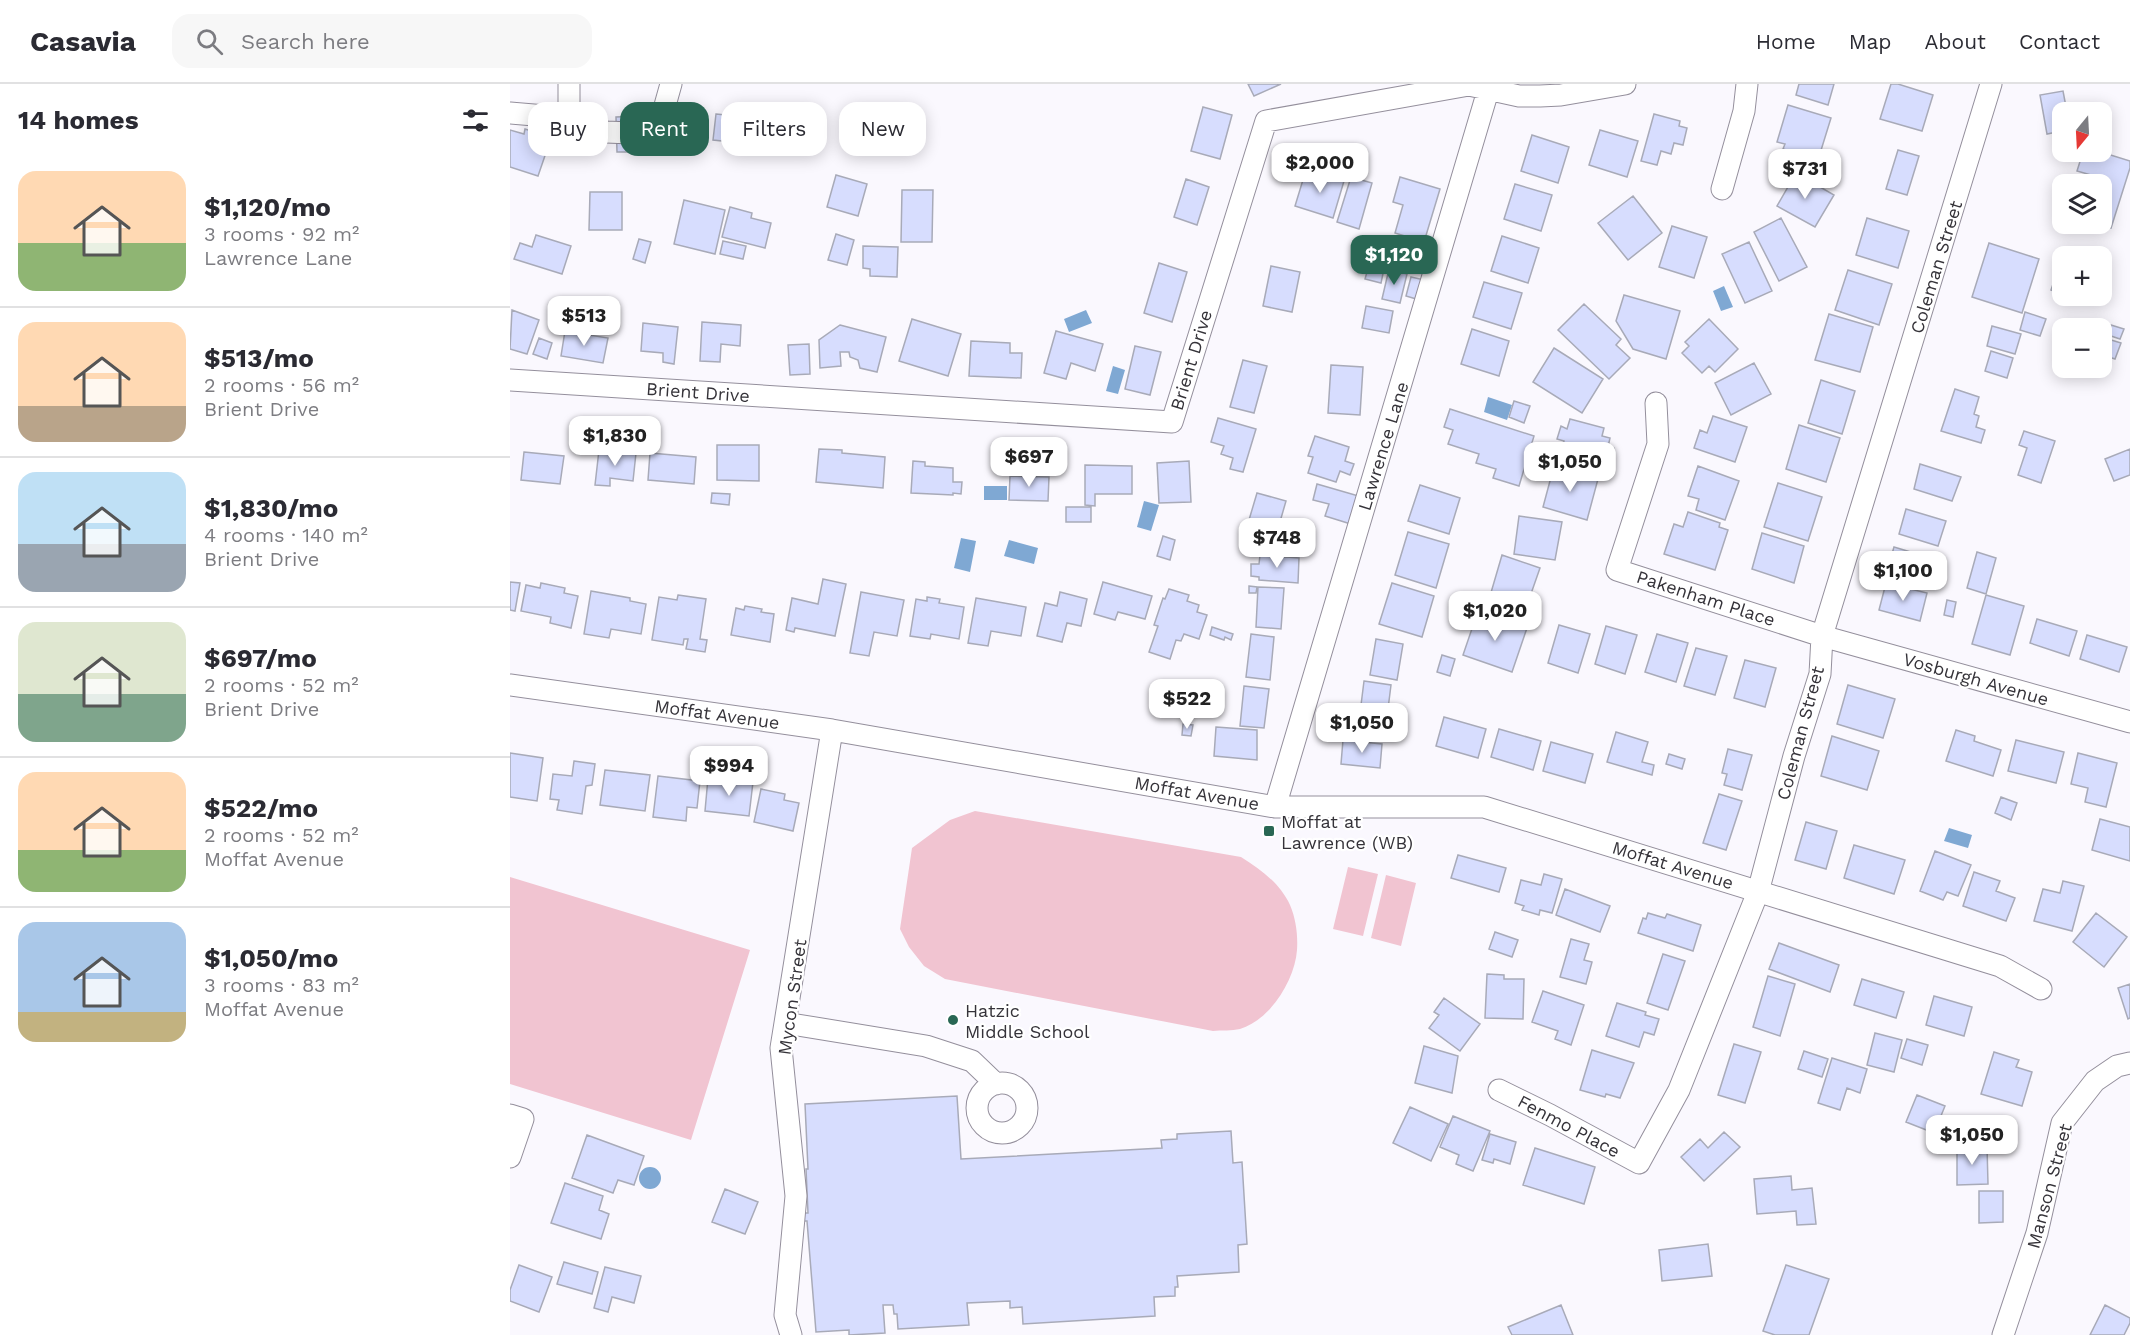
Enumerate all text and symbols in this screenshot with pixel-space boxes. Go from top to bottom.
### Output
search box [172,14,592,68]
text: Casavia [30,25,136,58]
icon: search [193,25,226,58]
text: Search here [241,29,370,54]
text: Home [1756,29,1816,54]
text: Map [1849,29,1892,54]
text: About [1925,29,1986,54]
text: Contact [2019,29,2100,54]
chip: Buy [528,102,608,156]
chip: Rent [620,102,709,156]
chip: Filters [721,102,827,156]
chip: New [839,102,926,156]
north arrow [2052,102,2112,162]
map controls [2052,102,2112,378]
icon: filters [459,104,492,137]
text: 14 homes [18,105,139,135]
pin: $2,000 [1271,143,1369,194]
pin: $731 [1769,149,1841,200]
text: $2,000 [1286,150,1355,174]
text: $731 [1782,156,1828,180]
button: layers [2052,174,2112,234]
text: $1,120/mo [204,192,331,222]
icon: home [66,195,138,267]
street label: Coleman Street [1906,198,1966,336]
text: 3 rooms · 92 m² [204,222,359,246]
pin: $1,120 [1345,235,1443,286]
text: $1,120 [1365,242,1423,266]
text: Lawrence Lane [204,246,352,270]
button: + [2052,246,2112,306]
pin: $513 [548,296,620,347]
text: $513 [562,303,606,327]
street label: Brient Drive [1166,307,1216,413]
button: − [2052,318,2112,378]
text: $513/mo [204,343,314,373]
icon: home [66,346,138,418]
text: 2 rooms · 56 m² [204,373,359,397]
street label: Brient Drive [646,378,750,406]
street label: Lawrence Lane [1353,379,1413,513]
text: Brient Drive [204,397,319,421]
pin: $1,830 [566,416,664,467]
text: $1,830 [583,423,647,447]
pin: $697 [993,437,1065,488]
pin: $1,050 [1521,442,1619,493]
text: $697 [1004,444,1054,468]
text: $1,050 [1538,449,1602,473]
text: $1,830/mo [204,493,338,523]
icon: home [66,496,138,568]
pin: $748 [1241,518,1313,569]
text: 4 rooms · 140 m² [204,523,368,547]
text: $748 [1253,525,1301,549]
text: Brient Drive [204,547,319,571]
pin: $1,100 [1854,551,1952,602]
text: $1,100 [1873,558,1933,582]
street label: Pakenham Place [1634,566,1778,630]
pin: $1,020 [1446,591,1544,642]
text: $1,020 [1463,598,1527,622]
text: $697/mo [204,643,317,673]
icon: home [66,646,138,718]
street label: Vosburgh Avenue [1901,648,2051,710]
street label: Coleman Street [1772,663,1828,802]
text: 2 rooms · 52 m² [204,673,359,697]
pin: $522 [1151,679,1223,730]
text: $522 [1163,686,1211,710]
street label: Moffat Avenue [653,695,781,733]
text: Brient Drive [204,697,319,721]
pin: $1,050 [1313,703,1411,754]
text: $1,050 [1330,710,1394,734]
pin: $994 [693,746,765,797]
text: $994 [704,753,754,777]
street label: Moffat Avenue [1133,772,1261,814]
text: $522/mo [204,793,318,823]
icon: home [66,796,138,868]
place label: Moffat at Lawrence (WB) [1281,811,1413,853]
text: 2 rooms · 52 m² [204,823,359,847]
marker: Moffat at Lawrence (WB) [1262,824,1276,838]
street label: Moffat Avenue [1610,837,1736,893]
text: Moffat Avenue [204,847,344,871]
street label: Mycon Street [773,937,811,1056]
text: $1,050/mo [204,943,338,973]
icon: home [66,946,138,1018]
text: 3 rooms · 83 m² [204,973,359,997]
text: Moffat Avenue [204,997,344,1021]
place label: Hatzic Middle School [965,1000,1090,1042]
marker: Hatzic Middle School [946,1013,960,1027]
street label: Fenmo Place [1514,1090,1624,1162]
pin: $1,050 [1923,1115,2021,1166]
street label: Manson Street [2022,1121,2076,1251]
text: $1,050 [1940,1122,2004,1146]

